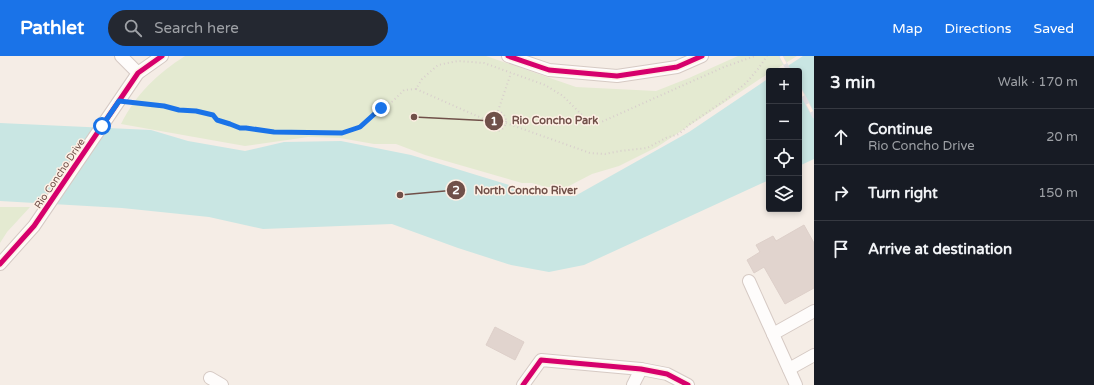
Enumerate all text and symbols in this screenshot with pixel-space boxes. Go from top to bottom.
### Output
search box [108,10,388,46]
text: Pathlet [20,17,84,39]
icon: search [122,17,144,39]
text: Search here [154,19,239,37]
text: Map [892,20,923,37]
text: Directions [945,20,1012,37]
text: Saved [1034,20,1074,37]
map controls [766,68,802,212]
button: + [766,68,802,104]
text: 3 min [830,72,875,93]
text: Walk · 170 m [998,74,1078,90]
route end [372,99,390,117]
button: − [766,104,802,140]
callout: Rio Concho Park [484,109,606,132]
text: 1 [490,114,498,128]
text: Rio Concho Park [512,114,598,127]
route start [93,117,111,135]
text: Continue [868,120,932,138]
icon: ahead [830,126,852,148]
text: 20 m [1046,129,1078,145]
street label: Rio Concho Drive [32,136,88,211]
text: Rio Concho Drive [868,138,975,154]
button: locate [766,140,802,176]
button: layers [766,176,802,212]
callout: North Concho River [446,178,585,201]
icon: right [830,182,852,204]
text: 2 [452,183,460,197]
text: North Concho River [474,184,578,197]
text: Turn right [868,184,938,202]
text: 150 m [1038,185,1078,201]
icon: arrive [830,238,852,260]
text: Arrive at destination [868,240,1012,258]

